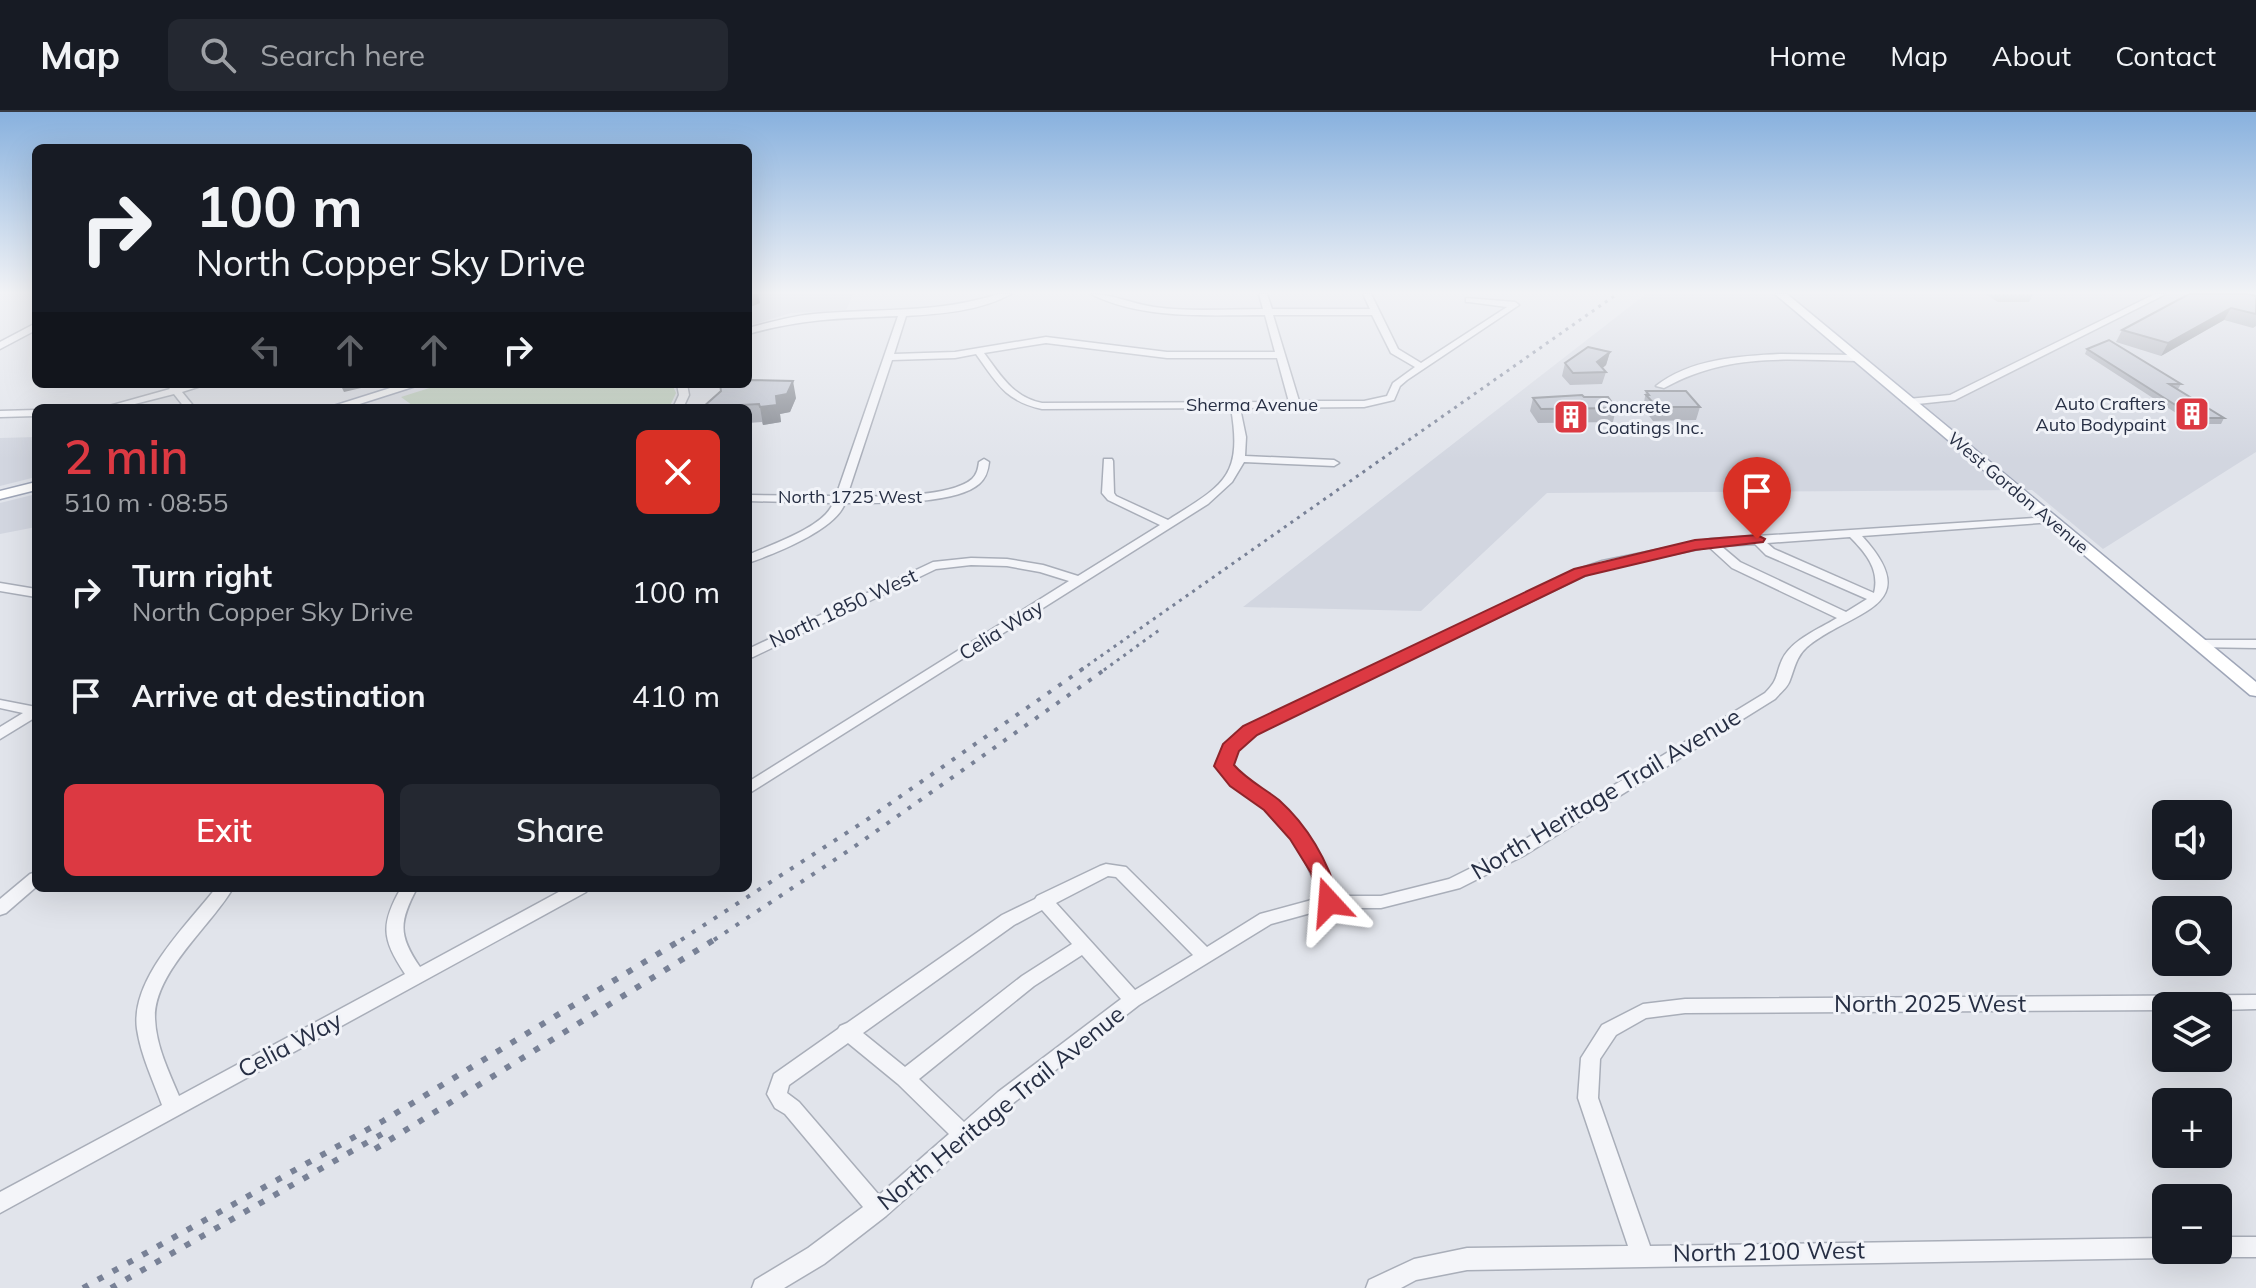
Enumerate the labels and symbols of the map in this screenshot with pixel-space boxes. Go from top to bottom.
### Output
place label: Auto Crafters Auto Bodypaint [2036,392,2166,436]
street label: Sherma Avenue [1186,393,1318,416]
place label: Concrete Coatings Inc. [1597,395,1704,439]
building icon: Auto Crafters Auto Bodypaint [2173,395,2211,433]
building icon: Concrete Coatings Inc. [1552,398,1590,436]
street label: West Gordon Avenue [1943,427,2094,558]
pin [1723,457,1791,539]
street label: North 1725 West [778,485,922,508]
street label: North 1850 West [765,562,921,653]
street label: Celia Way [954,594,1048,665]
street label: North Heritage Trail Avenue [1465,701,1746,886]
position arrow [1287,860,1371,944]
street label: North 2025 West [1834,988,2026,1018]
street label: North Heritage Trail Avenue [871,998,1130,1216]
street label: Celia Way [233,1004,347,1084]
street label: North 2100 West [1673,1234,1865,1268]

